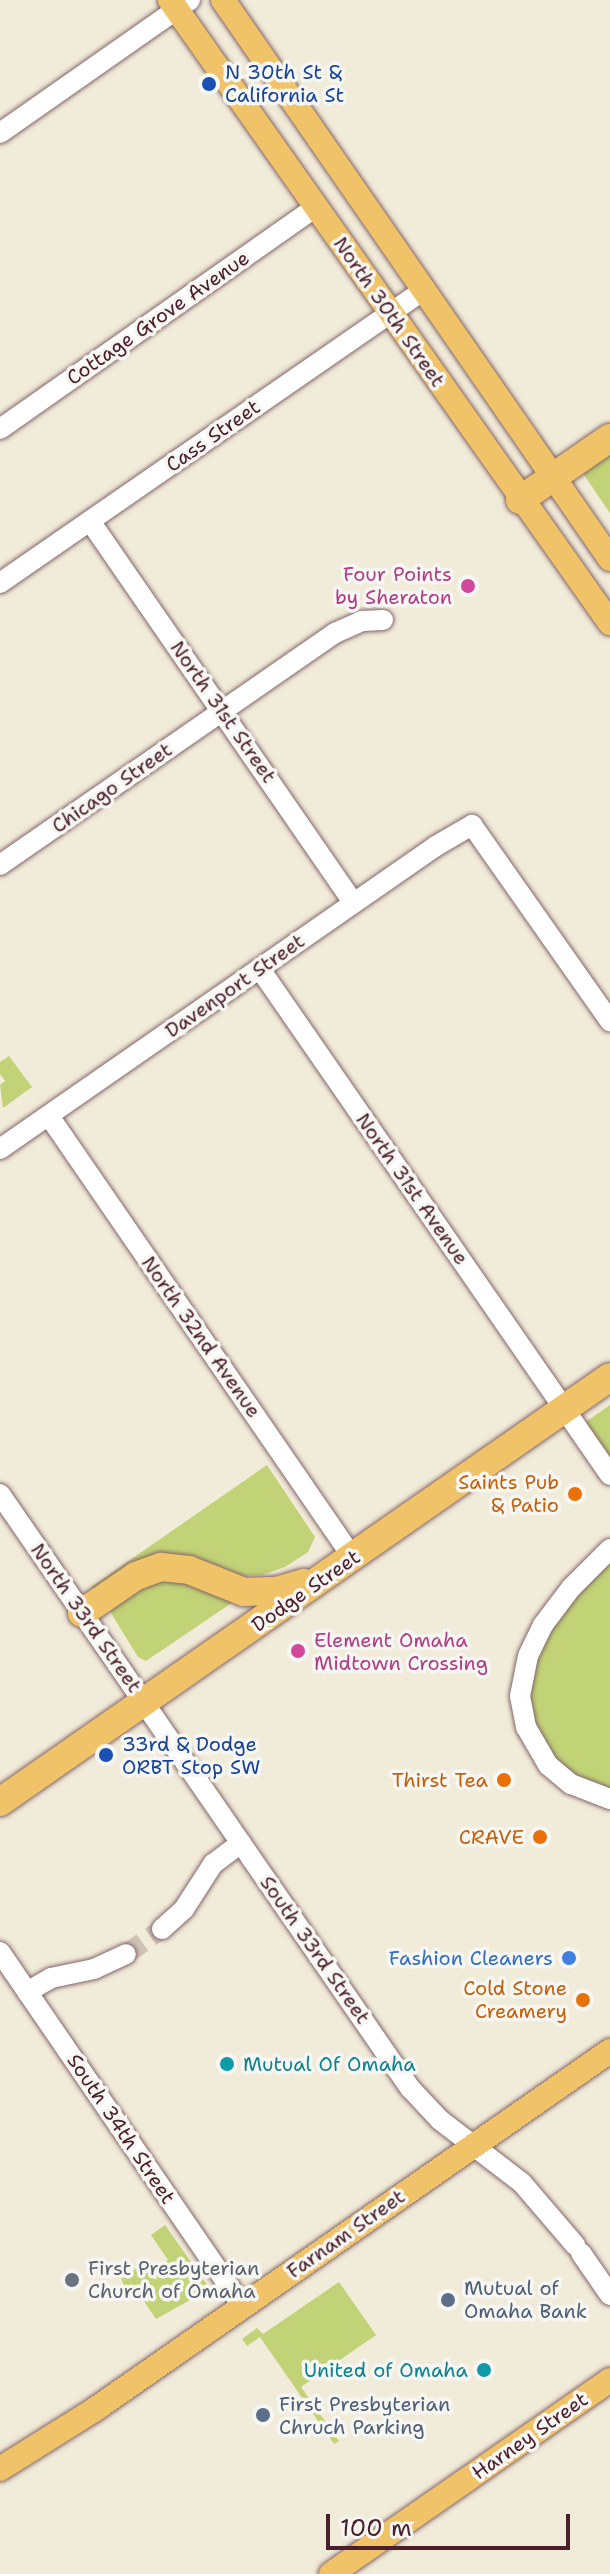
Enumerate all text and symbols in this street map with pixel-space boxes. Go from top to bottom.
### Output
place label: N 30th St & California St [225,60,344,107]
marker: N 30th St & California St [200,75,218,93]
street label: North 30th Street [328,232,450,392]
street label: Cottage Grove Avenue [62,246,254,390]
street label: Cass Street [161,395,265,477]
place label: Four Points by Sheraton [335,562,452,609]
marker: Four Points by Sheraton [459,577,477,595]
street label: North 31st Street [165,636,281,788]
street label: Chicago Street [47,738,177,838]
street label: Davenport Street [161,929,309,1043]
street label: North 31st Avenue [351,1109,473,1269]
street label: North 32nd Avenue [136,1252,266,1422]
place label: Saints Pub & Patio [458,1470,559,1517]
marker: Saints Pub & Patio [566,1485,584,1503]
street label: North 33rd Street [26,1539,146,1697]
street label: Dodge Street [247,1545,365,1637]
place label: Element Omaha Midtown Crossing [314,1628,488,1675]
marker: Element Omaha Midtown Crossing [289,1642,307,1660]
place label: 33rd & Dodge ORBT Stop SW [122,1732,260,1779]
marker: 33rd & Dodge ORBT Stop SW [97,1746,115,1764]
place label: Thirst Tea [392,1768,488,1792]
marker: Thirst Tea [495,1771,513,1789]
place label: CRAVE [459,1825,524,1849]
marker: CRAVE [531,1828,549,1846]
street label: South 33rd Street [255,1871,375,2029]
place label: Fashion Cleaners [389,1946,553,1970]
marker: Fashion Cleaners [560,1949,578,1967]
place label: Cold Stone Creamery [463,1976,567,2023]
marker: Cold Stone Creamery [574,1991,592,2009]
street label: South 34th Street [62,2049,180,2209]
place label: Mutual Of Omaha [243,2052,416,2076]
marker: Mutual Of Omaha [218,2055,236,2073]
street label: Farnam Street [282,2184,410,2284]
place label: First Presbyterian Church of Omaha [88,2256,259,2303]
marker: First Presbyterian Church of Omaha [63,2271,81,2289]
place label: Mutual of Omaha Bank [464,2276,587,2323]
marker: Mutual of Omaha Bank [439,2291,457,2309]
place label: United of Omaha [304,2358,468,2382]
marker: United of Omaha [475,2361,493,2379]
street label: Harney Street [468,2387,592,2485]
place label: First Presbyterian Chruch Parking [279,2392,450,2439]
marker: First Presbyterian Chruch Parking [254,2406,272,2424]
scale bar [330,2498,574,2548]
text: 100 m [340,2512,412,2544]

